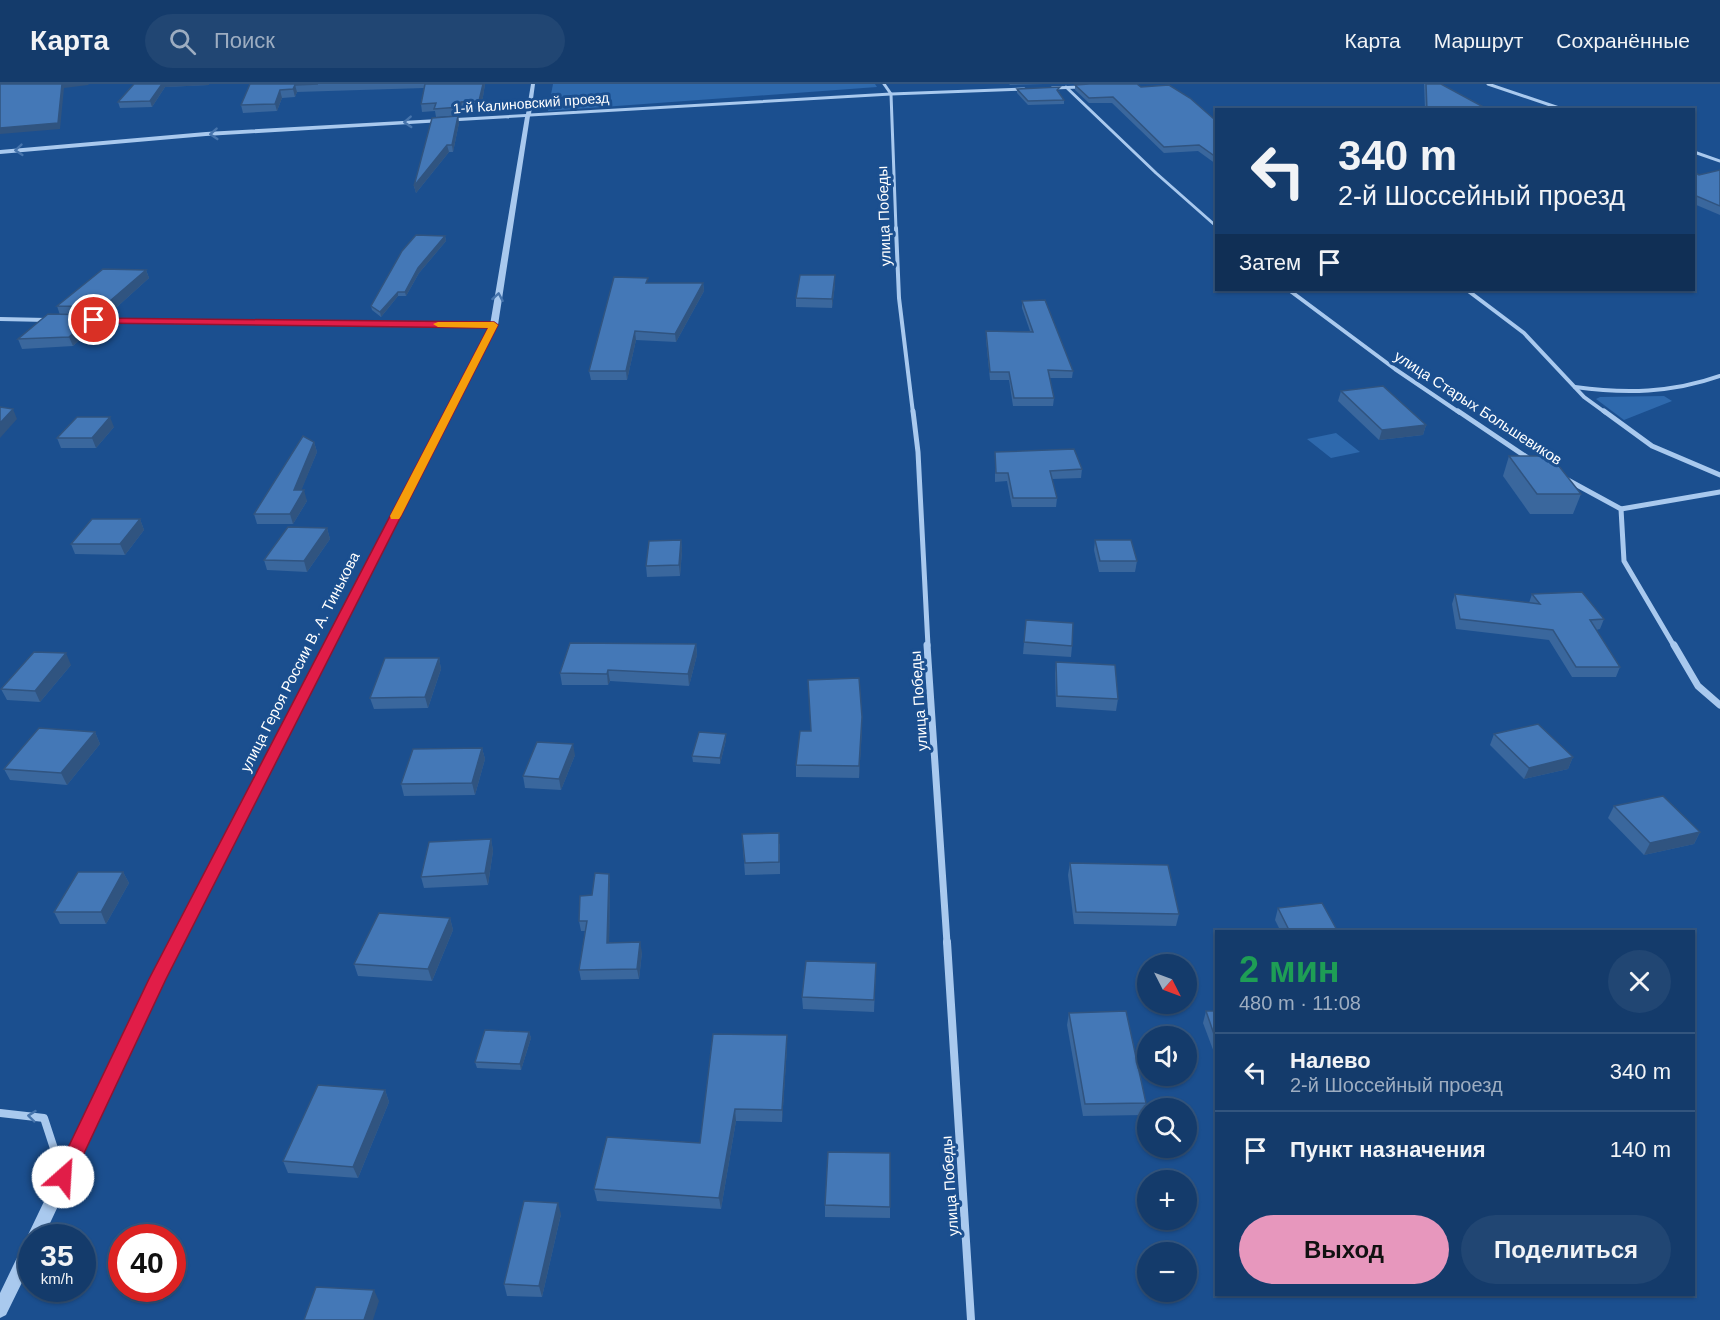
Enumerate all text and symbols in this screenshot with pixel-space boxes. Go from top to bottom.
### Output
search box [145,14,565,68]
text: Карта [30,25,109,56]
icon: search [166,25,199,58]
text: Поиск [214,28,275,53]
text: Карта [1345,29,1401,52]
text: Маршрут [1434,29,1523,52]
text: Сохранённые [1556,29,1690,52]
street label: 1-й Калиновский проезд [452,90,610,116]
one-way arrow [404,116,413,129]
one-way arrow [209,127,218,140]
icon: left [1239,132,1317,210]
text: 340 m [1338,132,1457,179]
one-way arrow [15,143,24,156]
street label: улица Победы [873,166,894,267]
text: 2-й Шоссейный проезд [1338,181,1625,211]
icon: arrive [1313,246,1346,279]
text: Затем [1239,250,1301,275]
one-way arrow [492,293,504,302]
pin [68,294,119,345]
icon: arrive [77,303,110,336]
street label: улица Старых Большевиков [1391,347,1565,468]
street label: улица Героя России В. А. Тинькова [237,548,363,774]
street label: улица Победы [907,650,930,752]
text: 2 мин [1239,949,1340,990]
button: close [1608,950,1671,1013]
north arrow [1137,954,1197,1014]
map controls [1137,954,1197,1302]
text: 480 m · 11:08 [1239,992,1361,1014]
button: sound [1137,1026,1197,1086]
text: Налево [1290,1048,1371,1073]
icon: left [1239,1056,1272,1089]
text: 340 m [1610,1059,1671,1084]
text: 2-й Шоссейный проезд [1290,1074,1503,1096]
button: search [1137,1098,1197,1158]
one-way arrow [28,1110,37,1123]
icon: arrive [1239,1134,1272,1167]
street label: улица Победы [938,1135,961,1237]
text: Пункт назначения [1290,1137,1486,1162]
text: 140 m [1610,1137,1671,1162]
position arrow [31,1145,95,1209]
button: + [1137,1170,1197,1230]
button: Выход [1239,1215,1449,1284]
button: Поделиться [1461,1215,1671,1284]
speed limit sign: 40 [108,1224,186,1302]
text: 35 [40,1239,74,1272]
button: − [1137,1242,1197,1302]
text: km/h [41,1270,73,1287]

